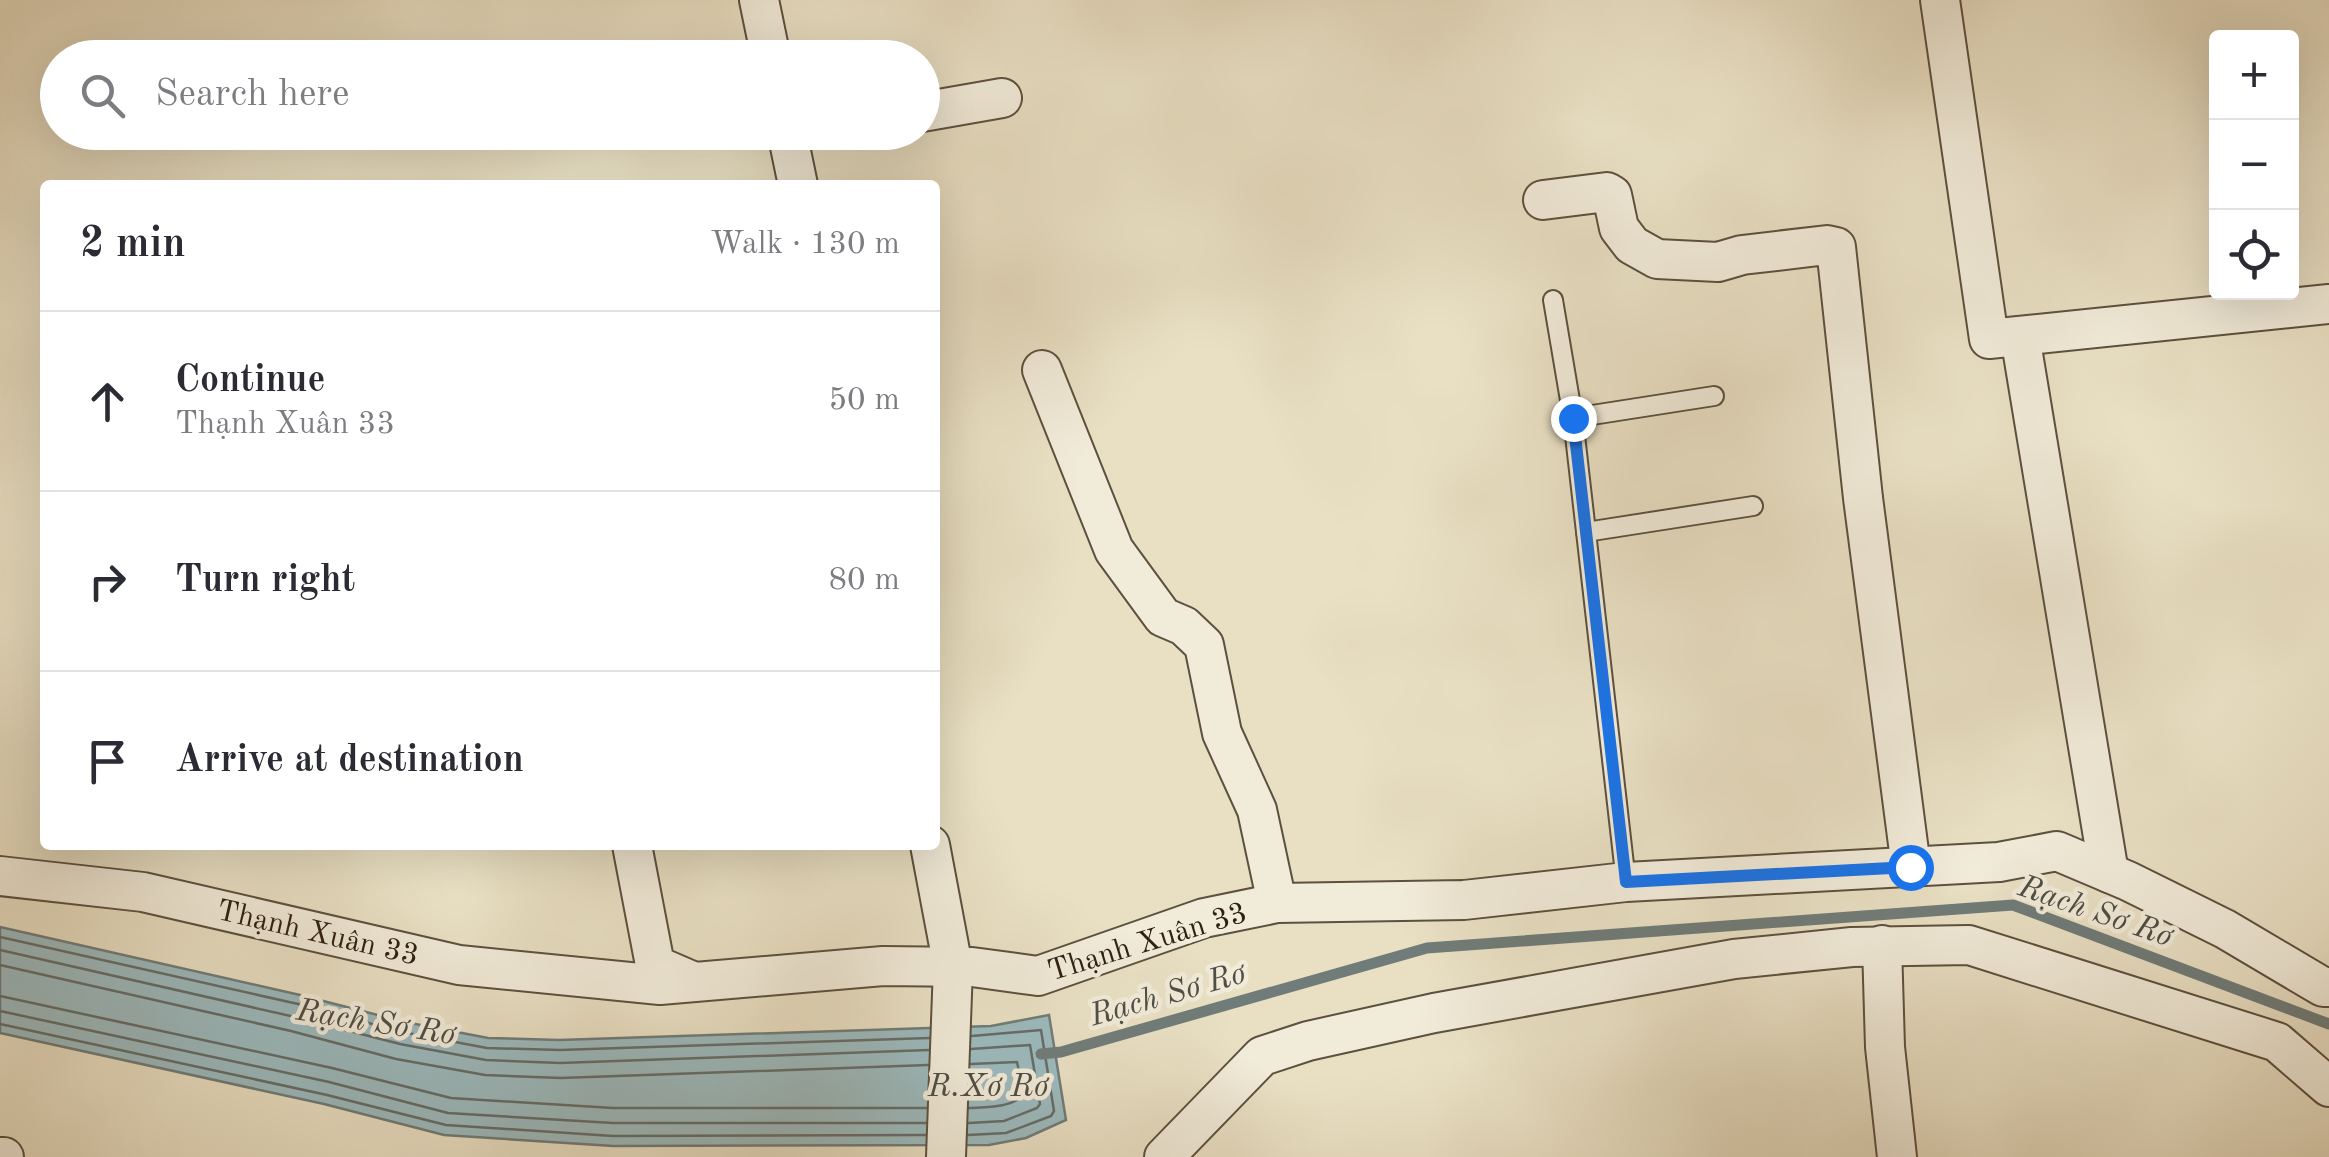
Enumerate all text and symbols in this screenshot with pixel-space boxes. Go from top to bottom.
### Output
map controls [2209,30,2299,300]
button: + [2209,30,2299,120]
search box [40,40,940,150]
icon: search [75,68,130,123]
text: Search here [155,76,350,114]
button: − [2209,120,2299,210]
button: locate [2209,210,2299,300]
text: 2 min [80,224,186,266]
text: Walk · 130 m [710,229,900,261]
text: Continue [175,362,325,400]
icon: ahead [80,374,135,429]
text: 50 m [829,385,900,417]
route end [1551,396,1597,442]
text: Thạnh Xuân 33 [175,409,395,441]
icon: right [80,554,135,609]
text: Turn right [175,562,355,600]
text: 80 m [829,565,900,597]
icon: arrive [80,734,135,789]
text: Arrive at destination [175,742,524,780]
route start [1888,845,1934,891]
water label: Rạch Sơ Rơ [2013,871,2177,954]
street label: Thạnh Xuân 33 [214,896,421,972]
street label: Thạnh Xuân 33 [1045,898,1251,987]
water label: Rạch Sơ Rơ [1085,958,1251,1034]
water label: Rạch Sơ Rơ [293,995,459,1053]
water label: R.Xơ Rơ [927,1072,1049,1104]

